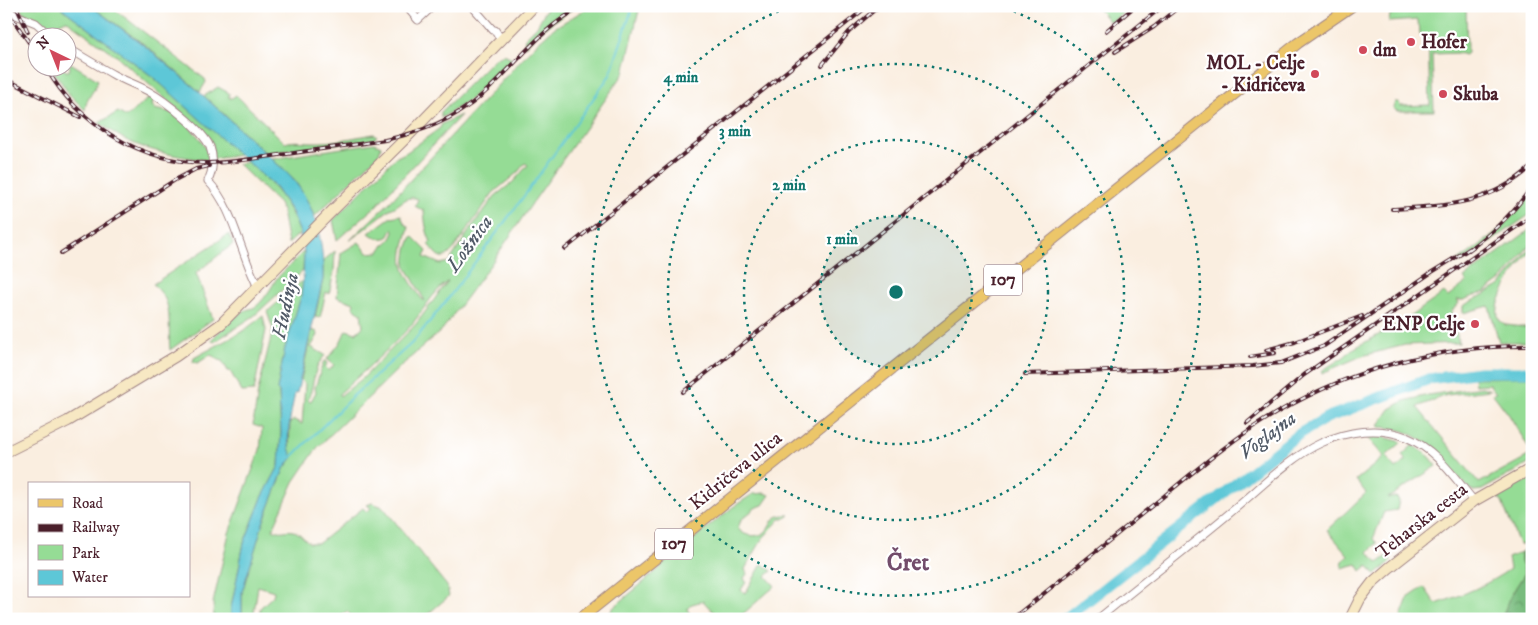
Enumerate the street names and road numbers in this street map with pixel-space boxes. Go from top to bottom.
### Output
road number: 107 [984,264,1022,296]
street label: Kidričeva ulica [685,427,787,515]
street label: Teharska cesta [1372,478,1472,564]
road number: 107 [655,528,693,560]

